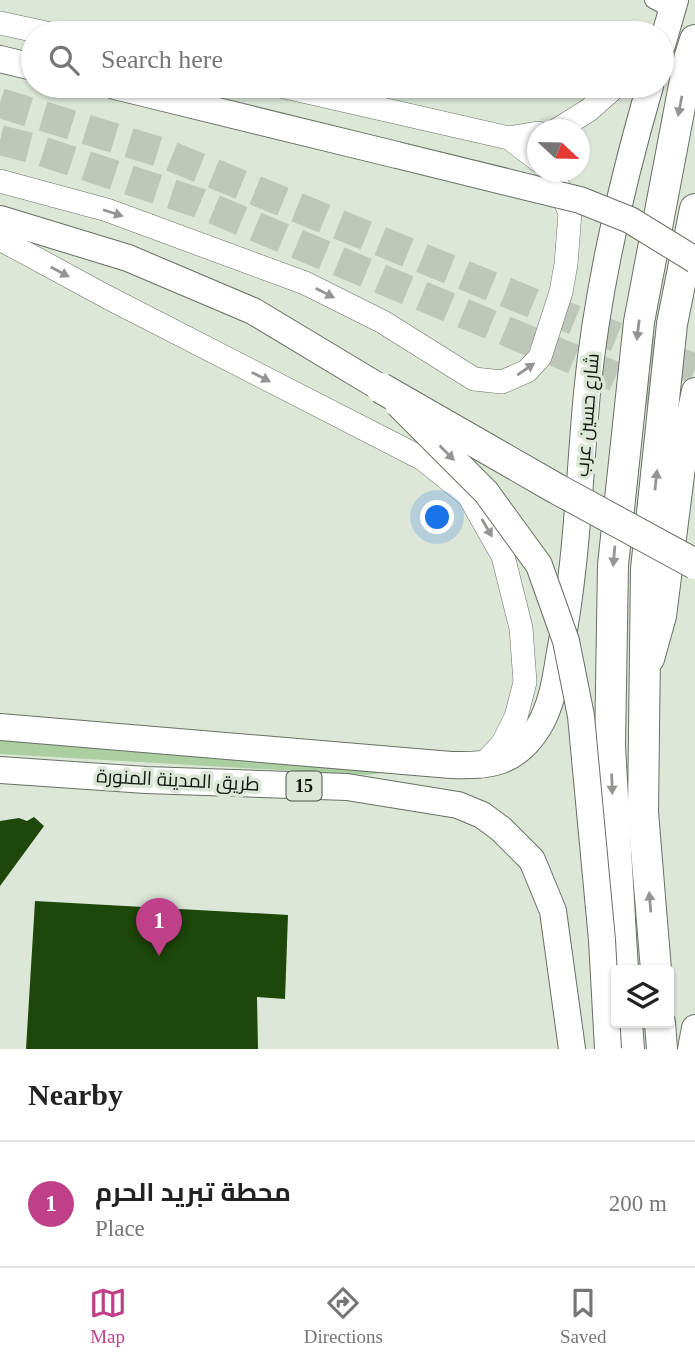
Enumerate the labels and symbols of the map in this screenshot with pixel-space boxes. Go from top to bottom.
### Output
one-way arrow [674,95,685,117]
north arrow [527,119,590,182]
one-way arrow [102,208,123,218]
one-way arrow [50,266,70,277]
one-way arrow [315,288,335,299]
one-way arrow [633,319,644,341]
street label: شارع حسين عرب [571,352,606,478]
one-way arrow [516,362,535,376]
one-way arrow [251,372,271,383]
one-way arrow [439,445,455,461]
one-way arrow [650,468,661,490]
your location [420,500,454,534]
one-way arrow [481,518,493,537]
one-way arrow [608,545,619,567]
street label: طريق المدينة المنورة [96,765,260,797]
road number: 15 [286,772,322,800]
one-way arrow [606,773,617,795]
one-way arrow [644,891,655,913]
pin: 1 [136,898,182,956]

